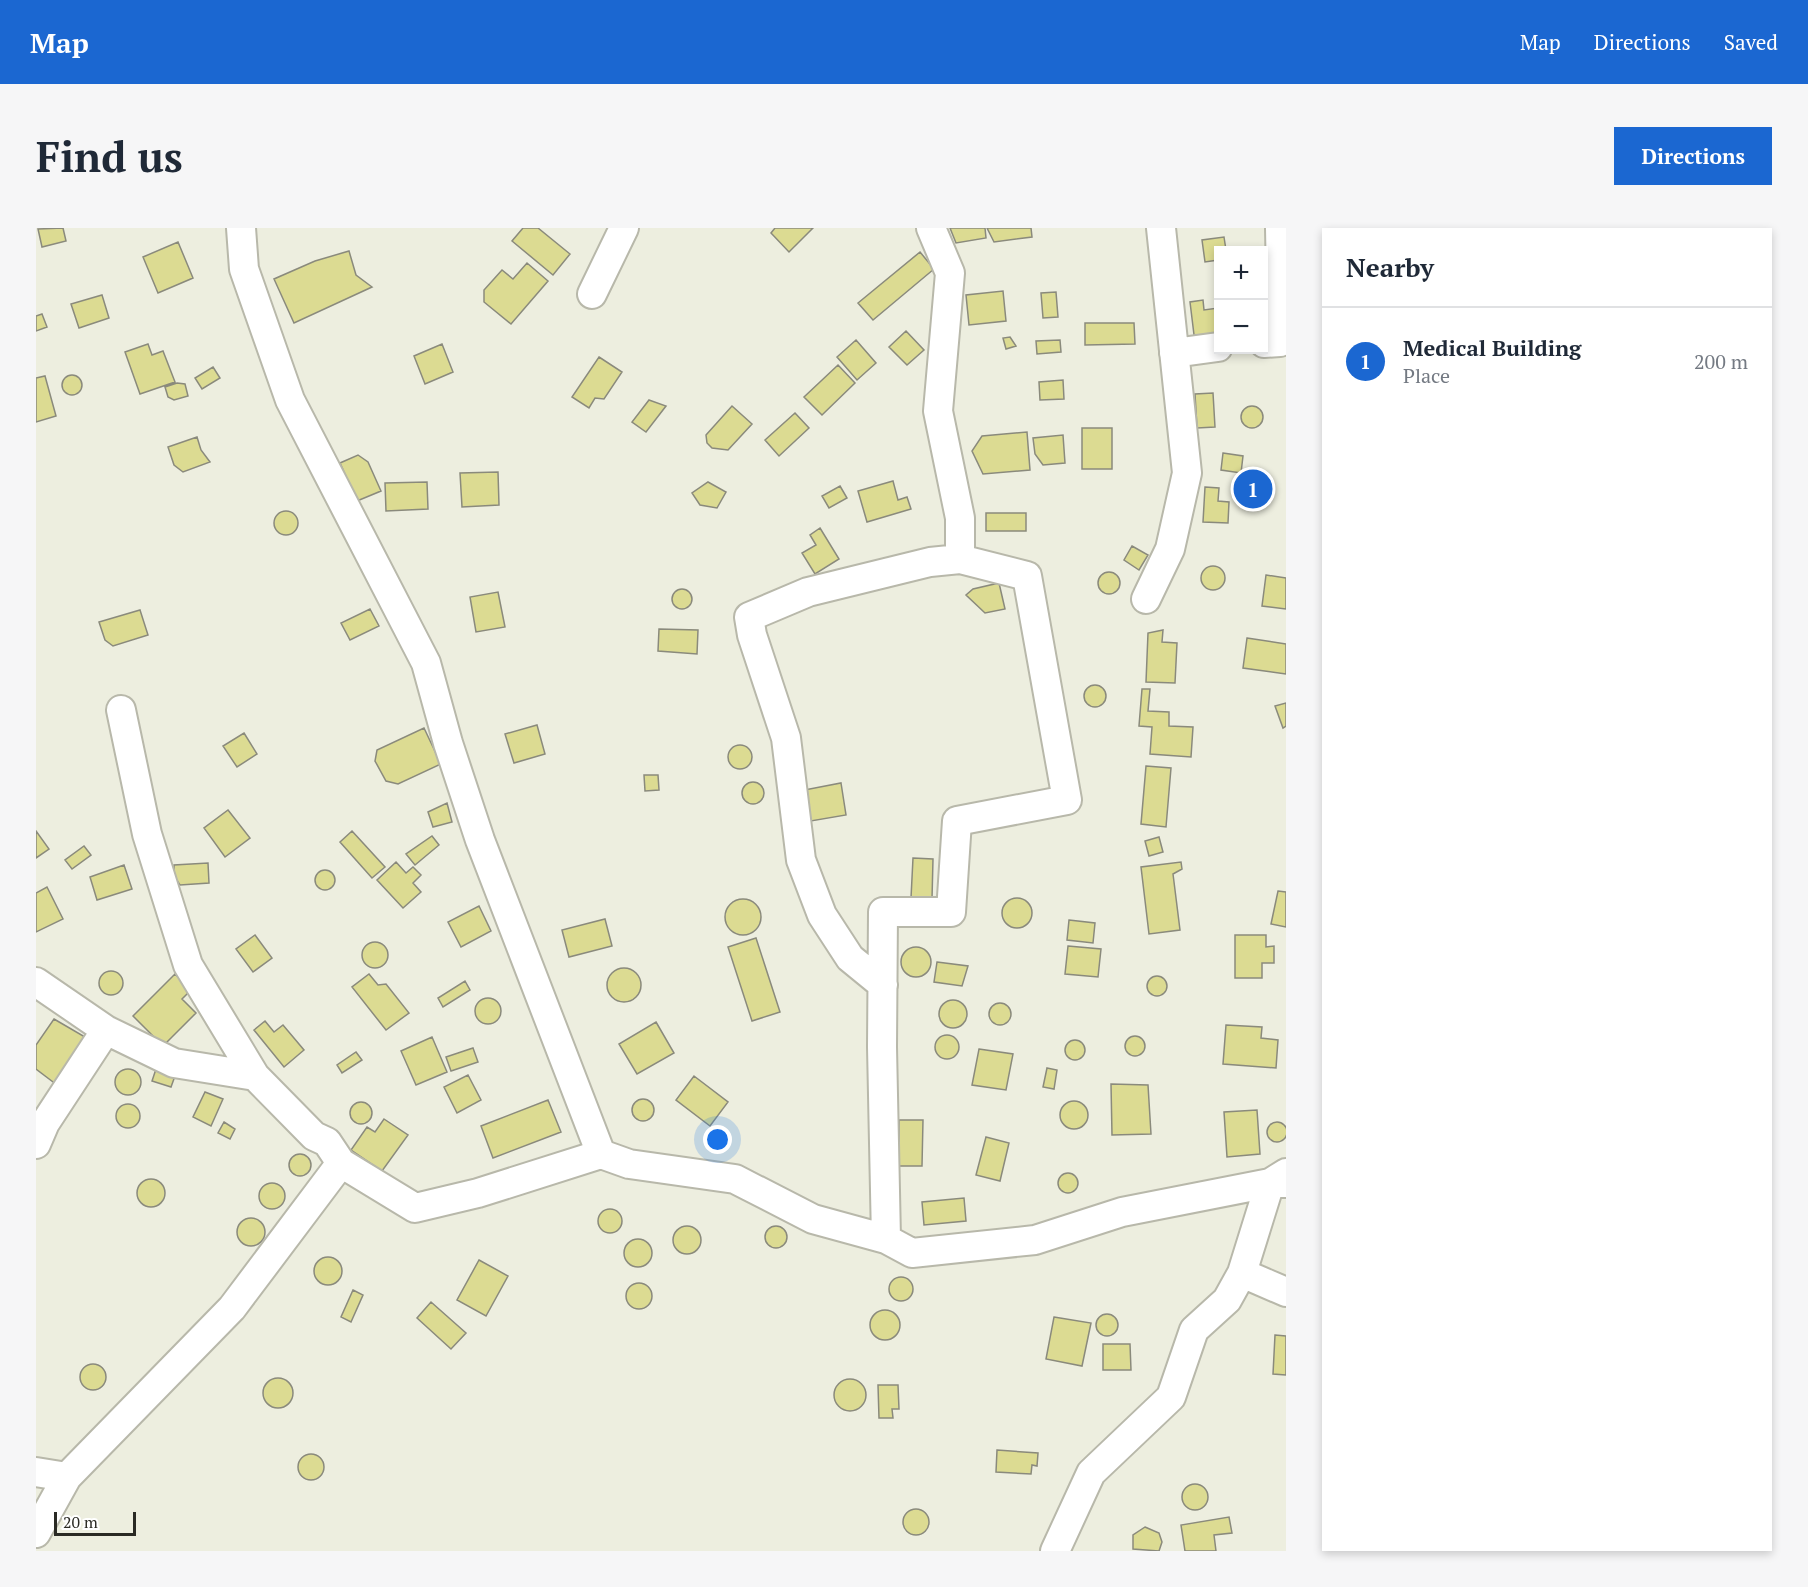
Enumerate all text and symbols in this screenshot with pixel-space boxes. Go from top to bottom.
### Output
text: Map [30,24,89,61]
text: Map [1520,28,1561,56]
text: Directions [1594,28,1691,56]
text: Saved [1724,28,1778,56]
button: Directions [1614,127,1772,185]
text: Find us [36,128,183,184]
map controls [1214,246,1268,354]
button: + [1214,246,1268,300]
text: Nearby [1346,250,1434,284]
button: − [1214,300,1268,354]
text: Medical Building [1403,333,1582,362]
text: 1 [1360,348,1371,375]
text: 200 m [1694,348,1748,375]
text: Place [1403,362,1450,389]
pin: 1 [1234,466,1272,512]
your location [703,1125,732,1154]
scale bar [54,1509,136,1536]
text: 20 m [63,1511,98,1533]

